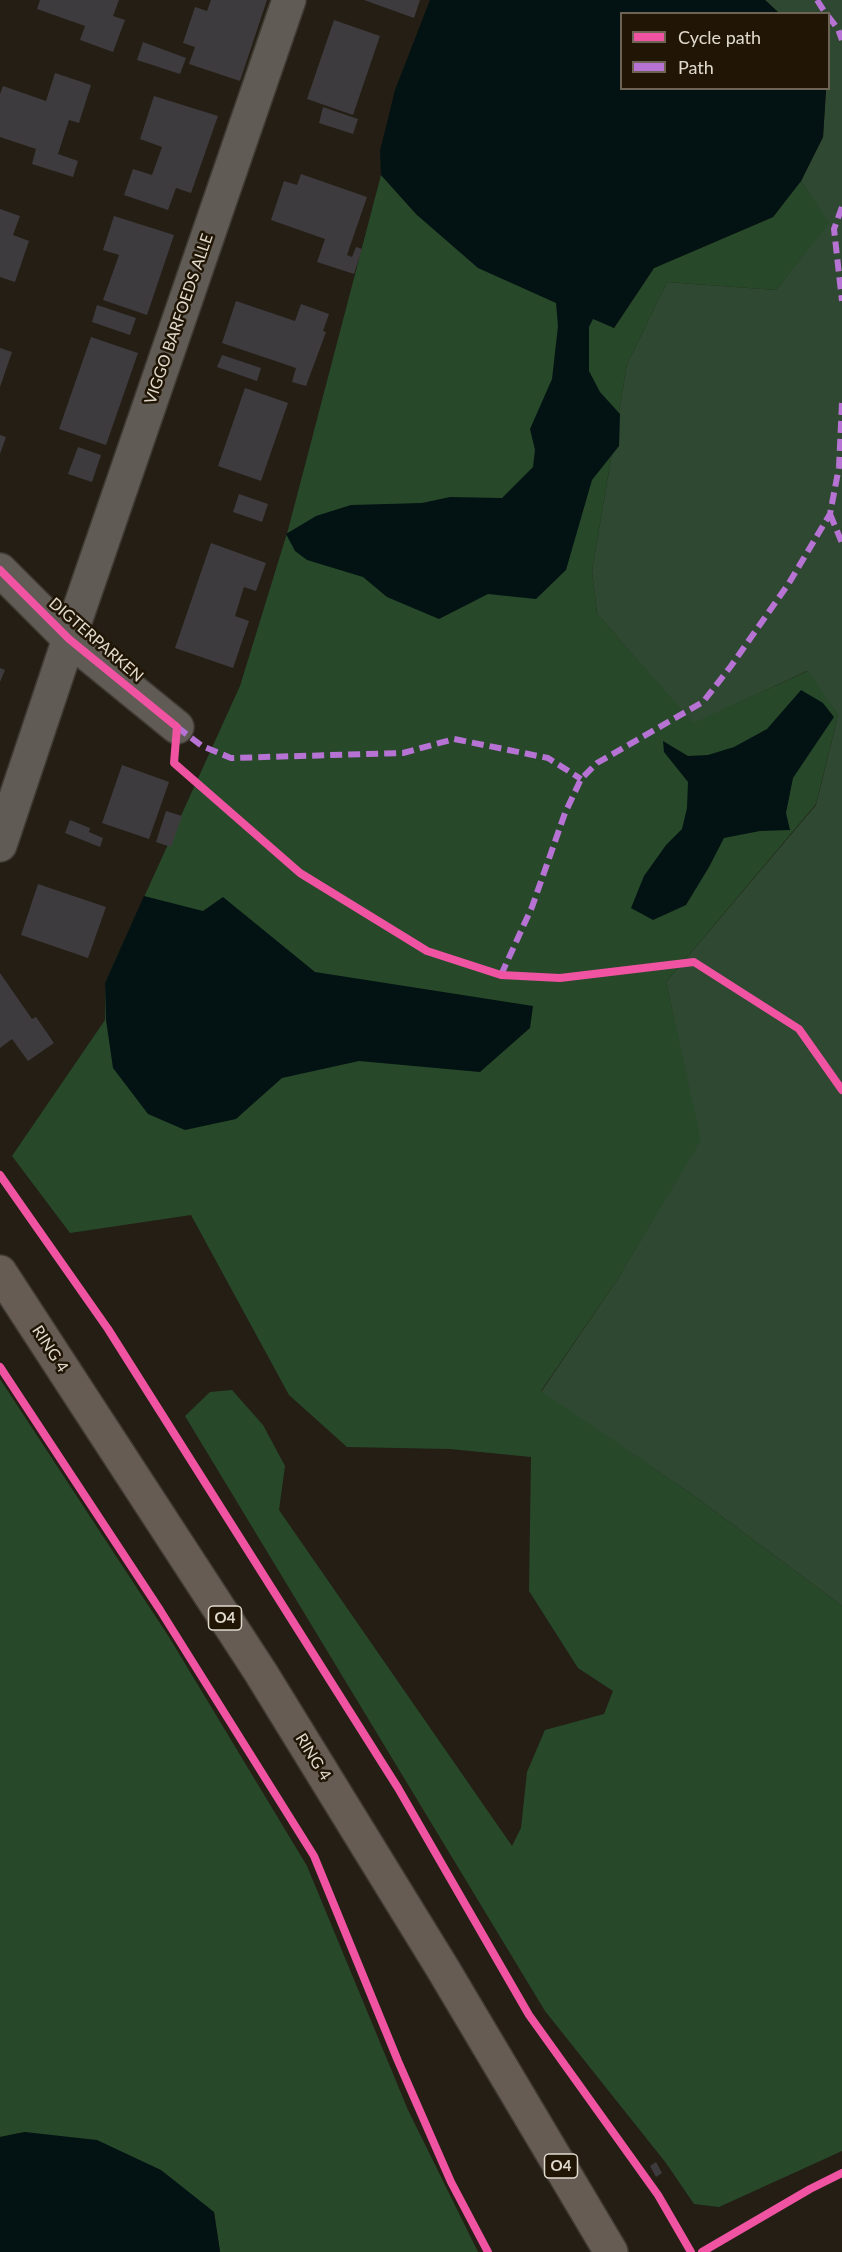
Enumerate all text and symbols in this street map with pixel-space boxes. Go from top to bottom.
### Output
legend [620,12,830,90]
text: Cycle path [678,26,761,48]
text: Path [678,56,714,78]
street label: VIGGO BARFOEDS ALLE [141,231,217,407]
street label: DIGTERPARKEN [45,594,147,686]
street label: RING 4 [28,1322,72,1376]
road number: O4 [208,1606,242,1630]
street label: RING 4 [291,1730,335,1784]
road number: O4 [544,2154,578,2178]

